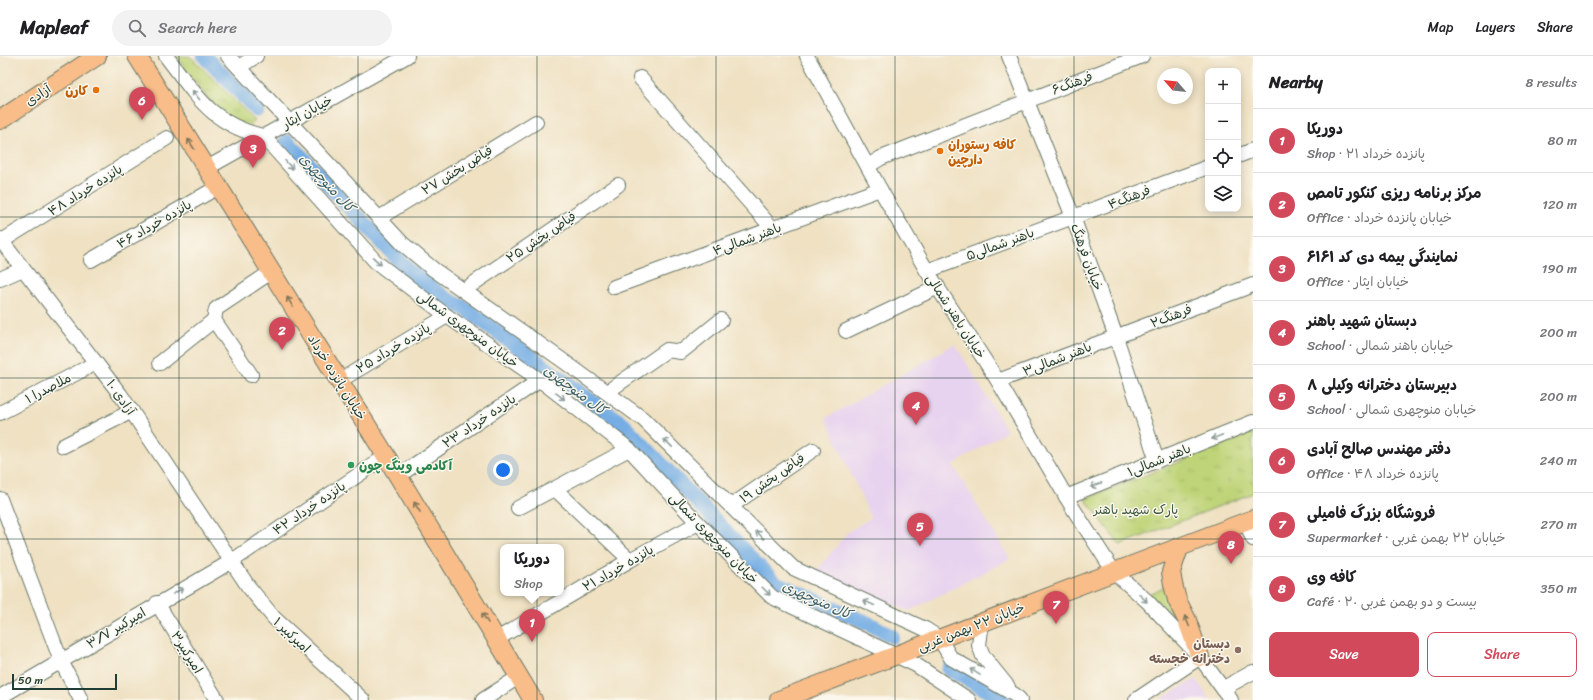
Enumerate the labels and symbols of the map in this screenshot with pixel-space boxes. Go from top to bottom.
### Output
street label: فرهنگ۶ [1048,65,1096,101]
north arrow [1157,68,1193,104]
street label: آزادی [20,77,56,112]
place label: کارن [65,79,88,102]
marker: کارن [91,85,101,95]
pin: 6 [129,87,155,120]
one-way arrow [192,89,200,100]
street label: خیابان ایثار [277,89,337,136]
place label: کافه رستوران دارچین [948,133,1016,171]
pin: 3 [240,135,266,168]
one-way arrow [187,138,195,150]
street label: فیاض بخش ۲۷ [417,139,497,201]
marker: کافه رستوران دارچین [935,146,945,156]
water label: کال منوچهری [293,147,363,221]
street label: پانزده خرداد ۴۸ [43,158,127,222]
one-way arrow [285,160,294,170]
street label: فرهنگ۴ [1104,178,1154,216]
street label: پانزده خرداد ۴۶ [112,193,196,255]
street label: فیاض بخش ۲۵ [501,205,581,269]
street label: باهنر شمالی۴ [709,216,785,262]
street label: خیابان فرهنگ [1064,220,1110,294]
street label: باهنر شمالی۵ [963,221,1037,267]
one-way arrow [372,257,382,266]
street label: خیابان باهنر شمالی [920,269,992,363]
street label: خیابان منوچهری شمالی [412,284,524,374]
one-way arrow [285,296,293,308]
street label: فرهنگ۲ [1147,298,1195,334]
street label: پانزده خرداد ۲۵ [351,316,435,379]
pin: 2 [269,317,295,350]
street label: خیابان پانزده خرداد [301,329,373,425]
street label: باهنر شمالی۳ [1019,335,1095,383]
water label: کال منوچهری [538,358,615,424]
street label: ملاصدرا ۱ [21,366,75,410]
street label: آزادی ۱۰ [100,374,142,421]
street label: پانزده خرداد ۲۳ [437,387,521,454]
one-way arrow [555,392,566,400]
pin: 4 [903,392,929,425]
one-way arrow [1211,434,1223,441]
street label: باهنر شمالی۱ [1124,437,1194,483]
one-way arrow [663,438,673,448]
street label: فیاض بخش ۱۹ [734,447,810,509]
place label: آکادمی وینگ چون [359,454,453,477]
marker: آکادمی وینگ چون [346,460,356,470]
your location [493,460,513,480]
street label: پانزده خرداد ۴۲ [268,475,351,541]
one-way arrow [1090,482,1102,489]
street label: خیابان منوچهری شمالی [664,487,764,589]
park label: پارک شهید باهنر [1093,498,1178,521]
one-way arrow [413,502,421,513]
pin: 5 [907,513,933,546]
one-way arrow [755,530,765,540]
pin: 8 [1218,531,1244,564]
street label: پانزده خرداد ۲۱ [578,538,658,598]
water label: کال منوچهری [778,574,859,628]
one-way arrow [761,586,771,596]
one-way arrow [172,587,184,595]
pin: 7 [1043,591,1069,624]
one-way arrow [1138,593,1148,603]
street label: خیابان ۲۲ بهمن غربی [914,596,1028,658]
one-way arrow [863,599,875,606]
street label: امیرکبیر ۳/۷ [82,601,150,655]
pin: 1 [519,609,545,642]
street label: امیرکبیر ۱ [268,611,316,659]
one-way arrow [480,612,488,624]
one-way arrow [1182,615,1190,627]
street label: امیرکبیر۳ [165,626,209,678]
place label: دبستان دخترانه خجسته [1149,632,1230,670]
marker: دبستان دخترانه خجسته [1233,645,1243,655]
one-way arrow [969,667,981,675]
scale bar [12,672,117,691]

